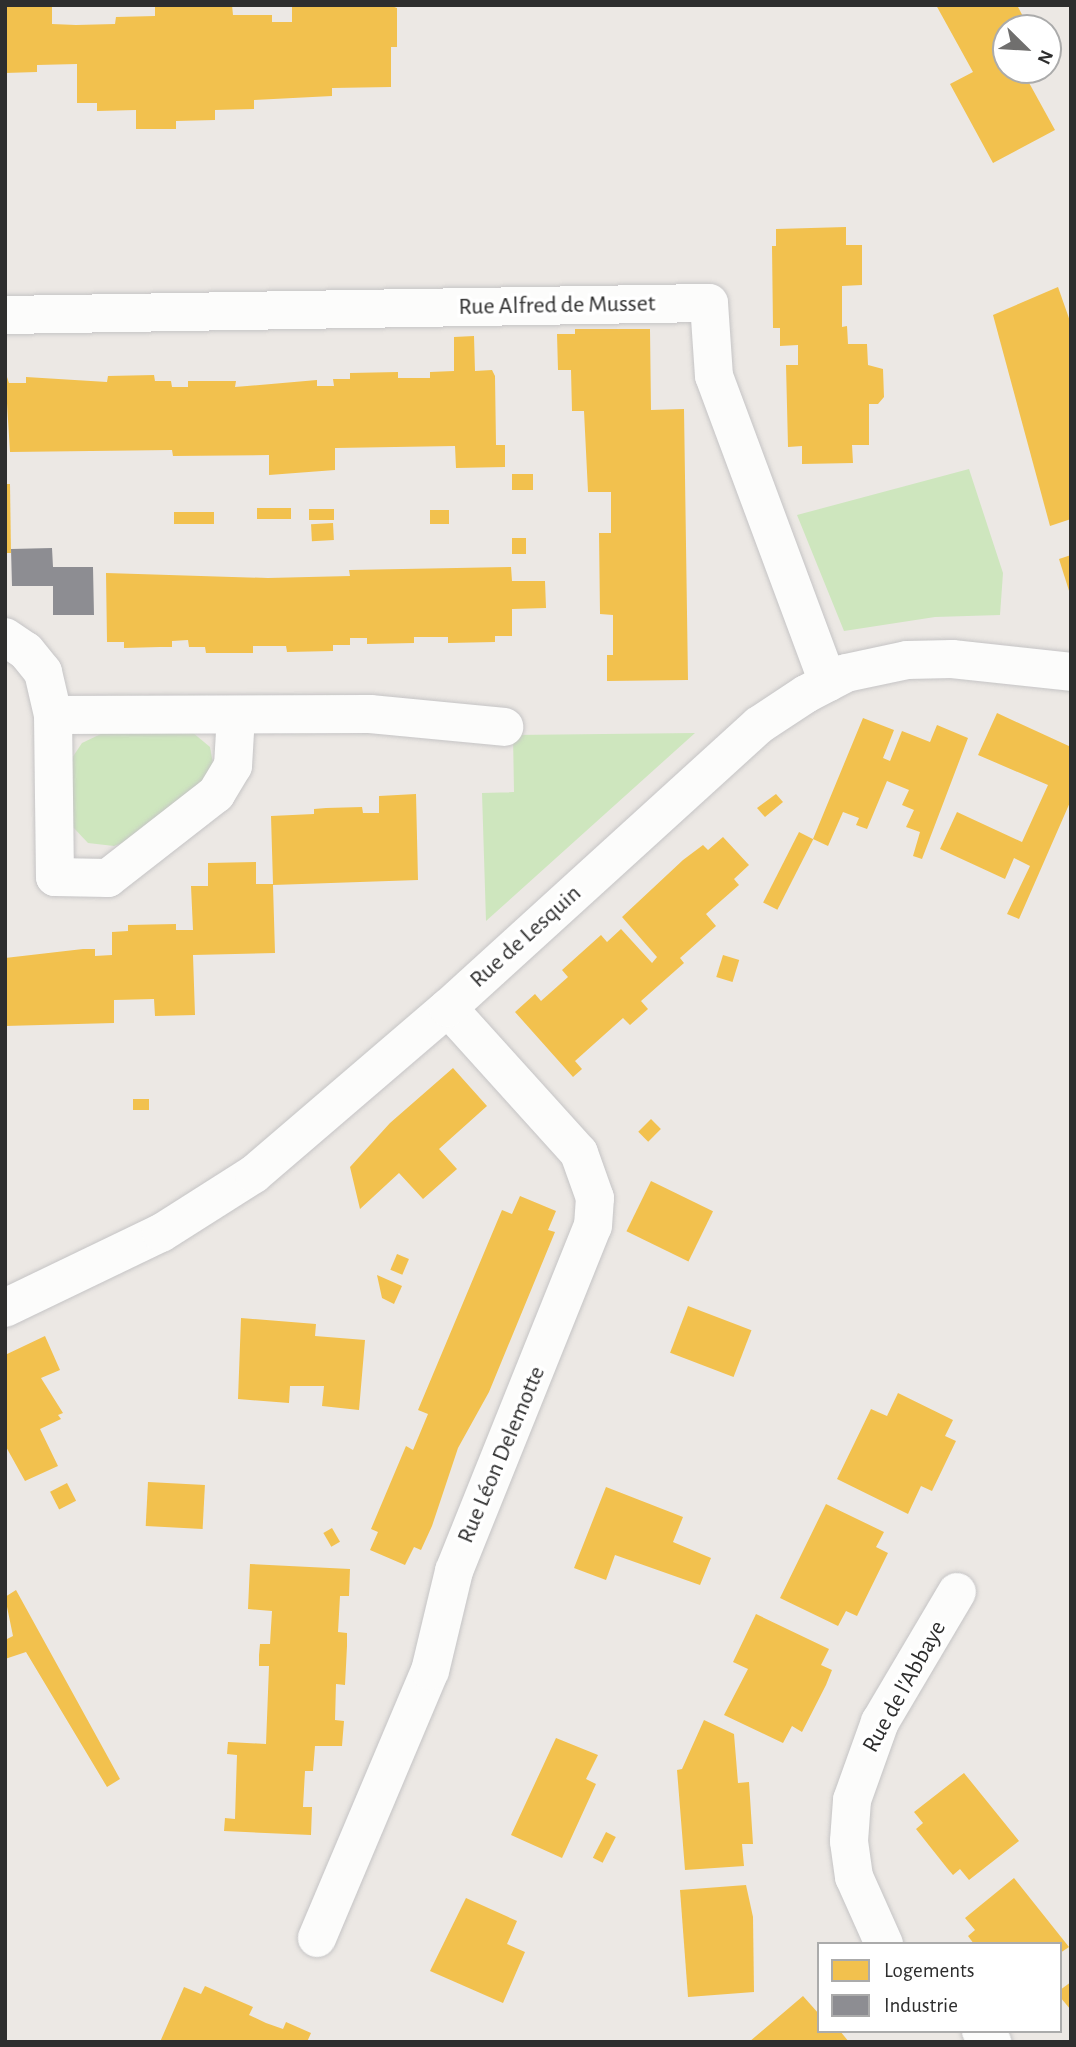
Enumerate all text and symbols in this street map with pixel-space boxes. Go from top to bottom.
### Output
north arrow [992,14,1062,84]
text: N [1033,47,1056,67]
street label: Rue Alfred de Musset [458,290,656,322]
street label: Rue de Lesquin [464,880,588,994]
street label: Rue Léon Delemotte [452,1362,552,1548]
street label: Rue de l'Abbaye [857,1616,953,1758]
legend [817,1942,1062,2033]
text: Logements [884,1960,974,1981]
text: Industrie [884,1995,958,2016]

